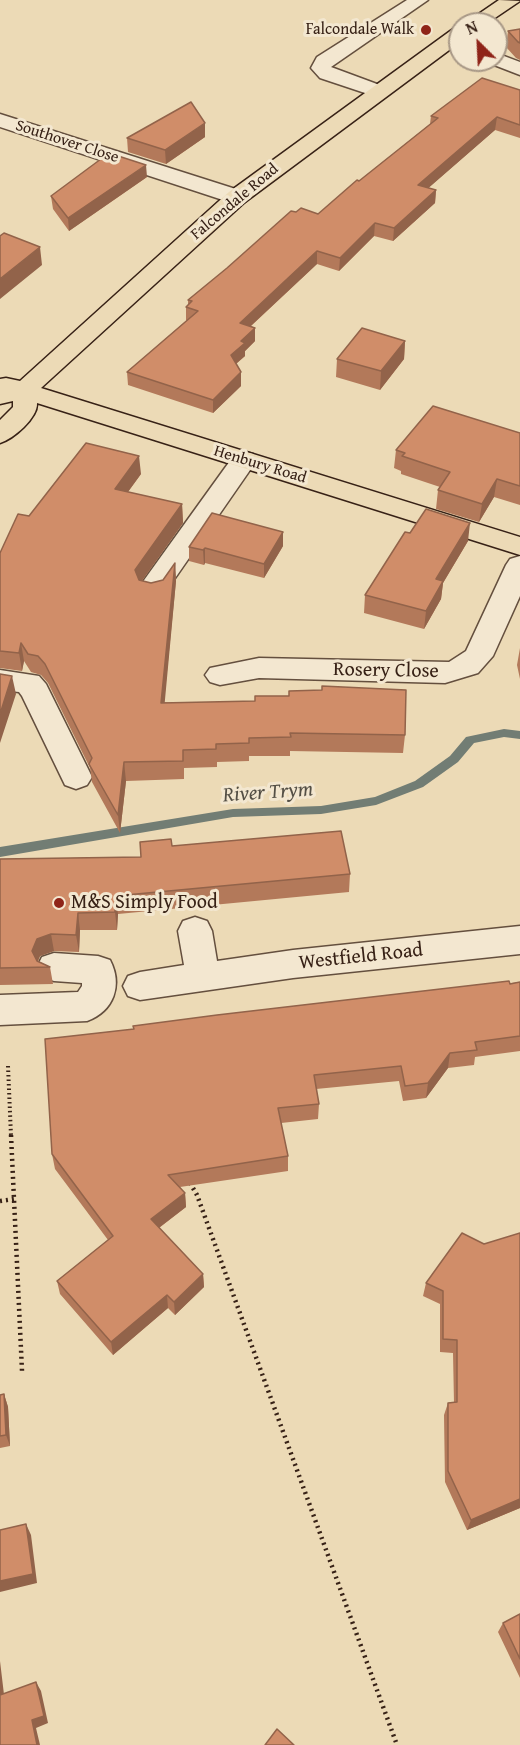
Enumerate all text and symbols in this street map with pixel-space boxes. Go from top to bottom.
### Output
north arrow [448,12,508,72]
text: N [462,14,481,41]
place label: Falcondale Walk [306,20,414,40]
marker: Falcondale Walk [419,23,433,37]
street label: Southover Close [13,116,121,168]
street label: Falcondale Road [187,160,283,244]
street label: Henbury Road [211,442,309,488]
street label: Rosery Close [333,658,439,684]
water label: River Trym [222,777,314,809]
place label: M&S Simply Food [71,891,218,915]
marker: M&S Simply Food [52,896,66,910]
street label: Westfield Road [298,939,424,975]

